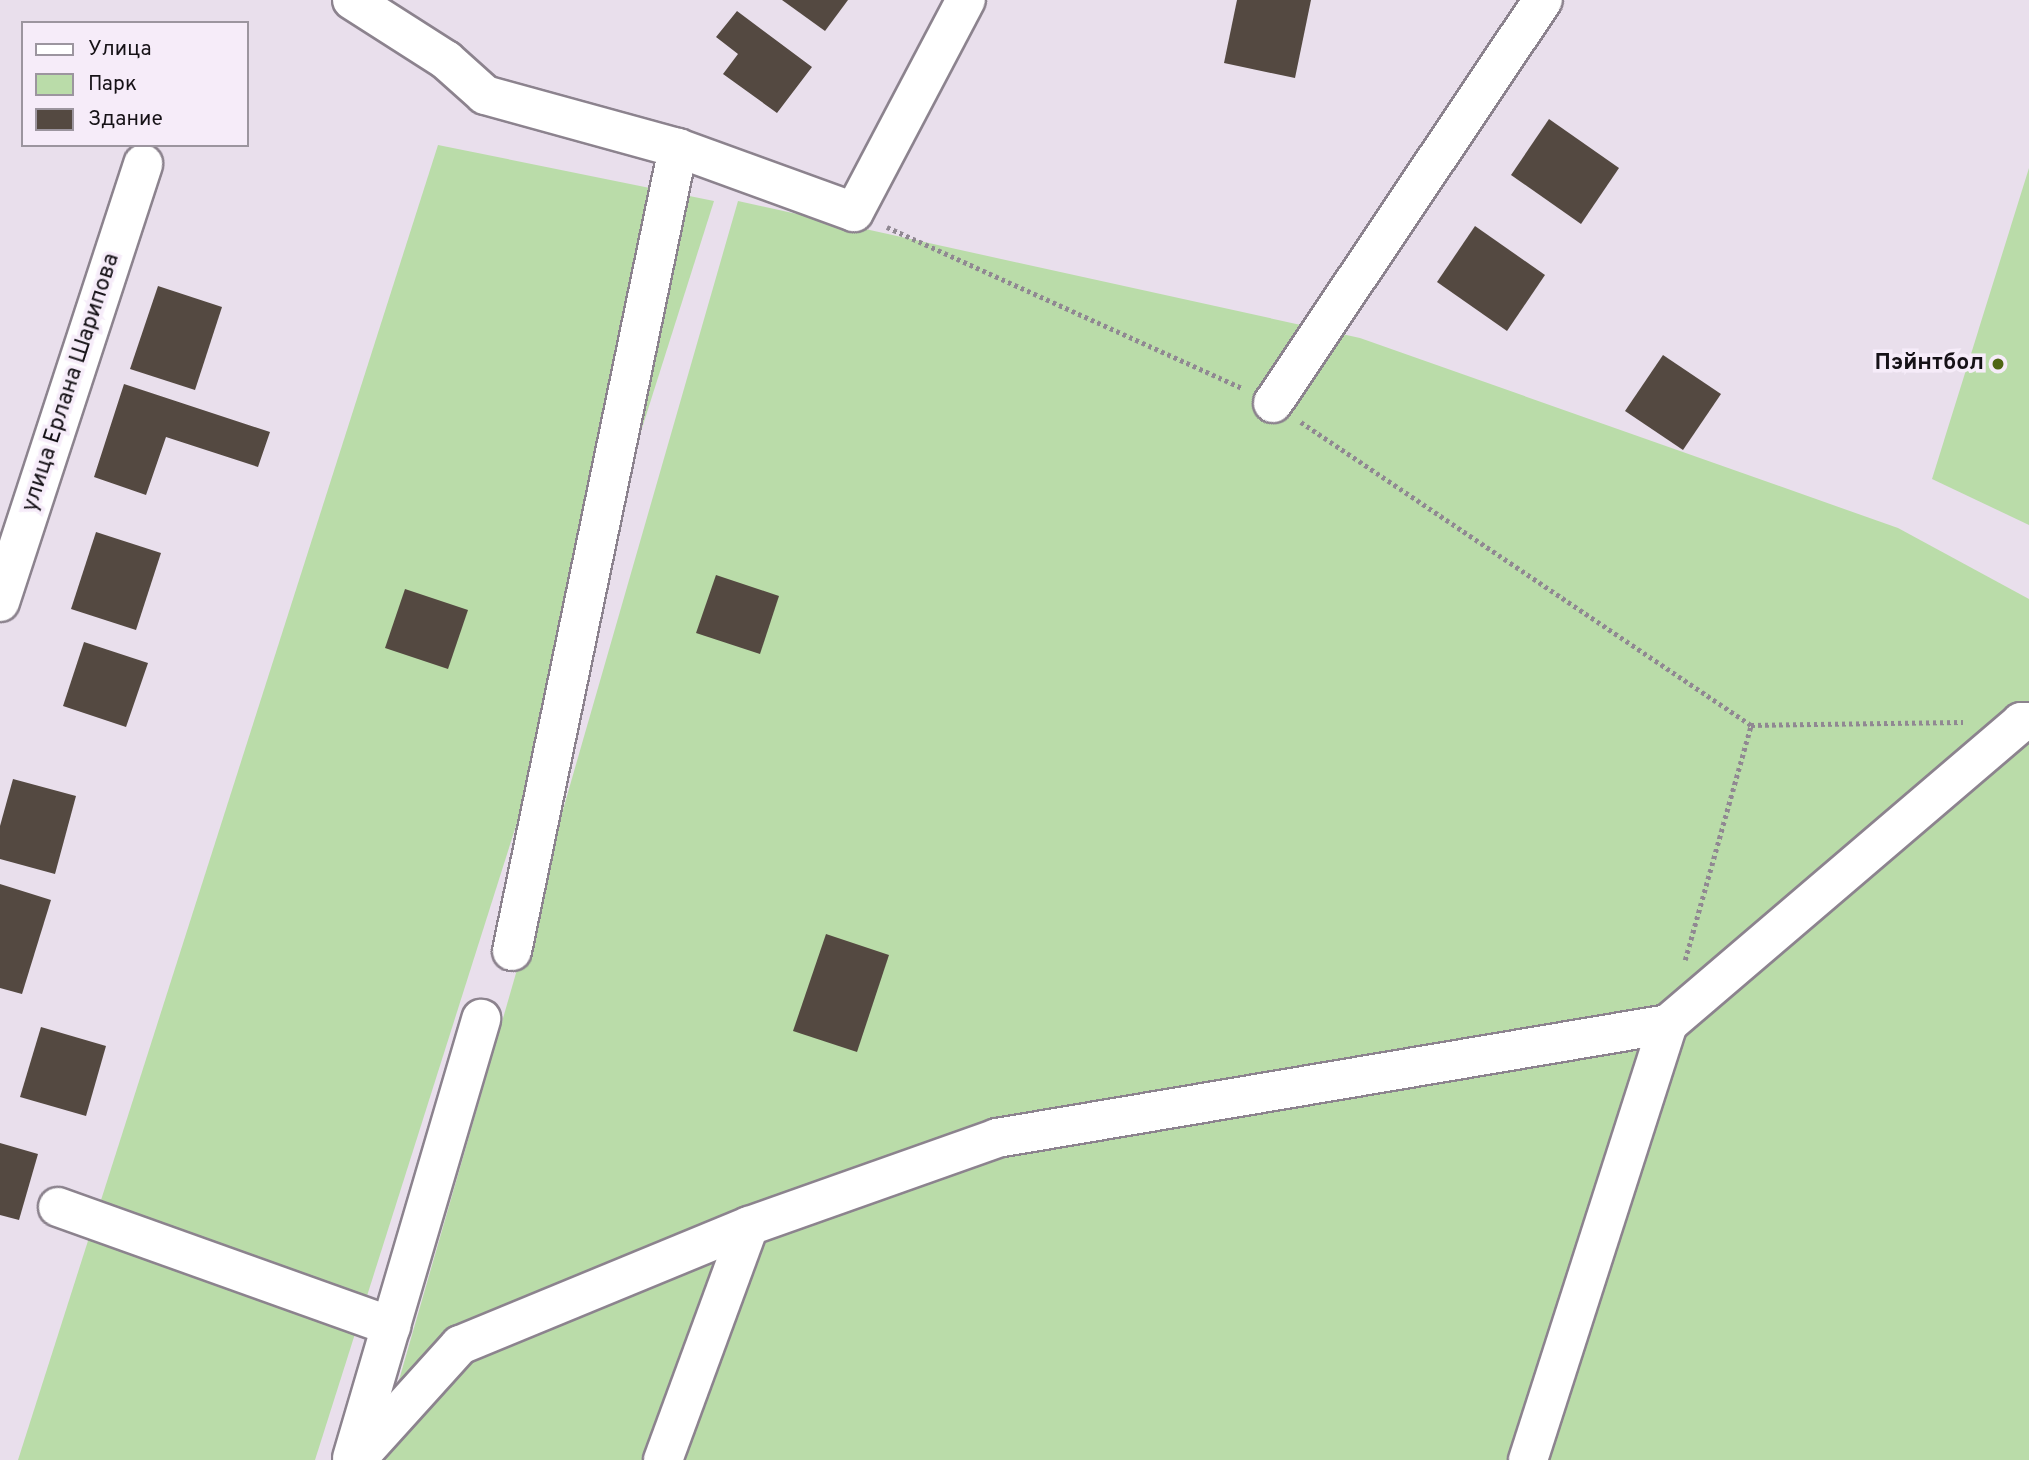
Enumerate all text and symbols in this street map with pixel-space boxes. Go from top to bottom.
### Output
legend [21,21,248,147]
text: Улица [88,36,152,63]
text: Парк [88,71,137,98]
text: Здание [88,106,163,133]
street label: улица Ерлана Шарипова [17,250,127,516]
place label: Пэйнтбол [1874,350,1984,378]
marker: Пэйнтбол [1990,356,2006,372]

